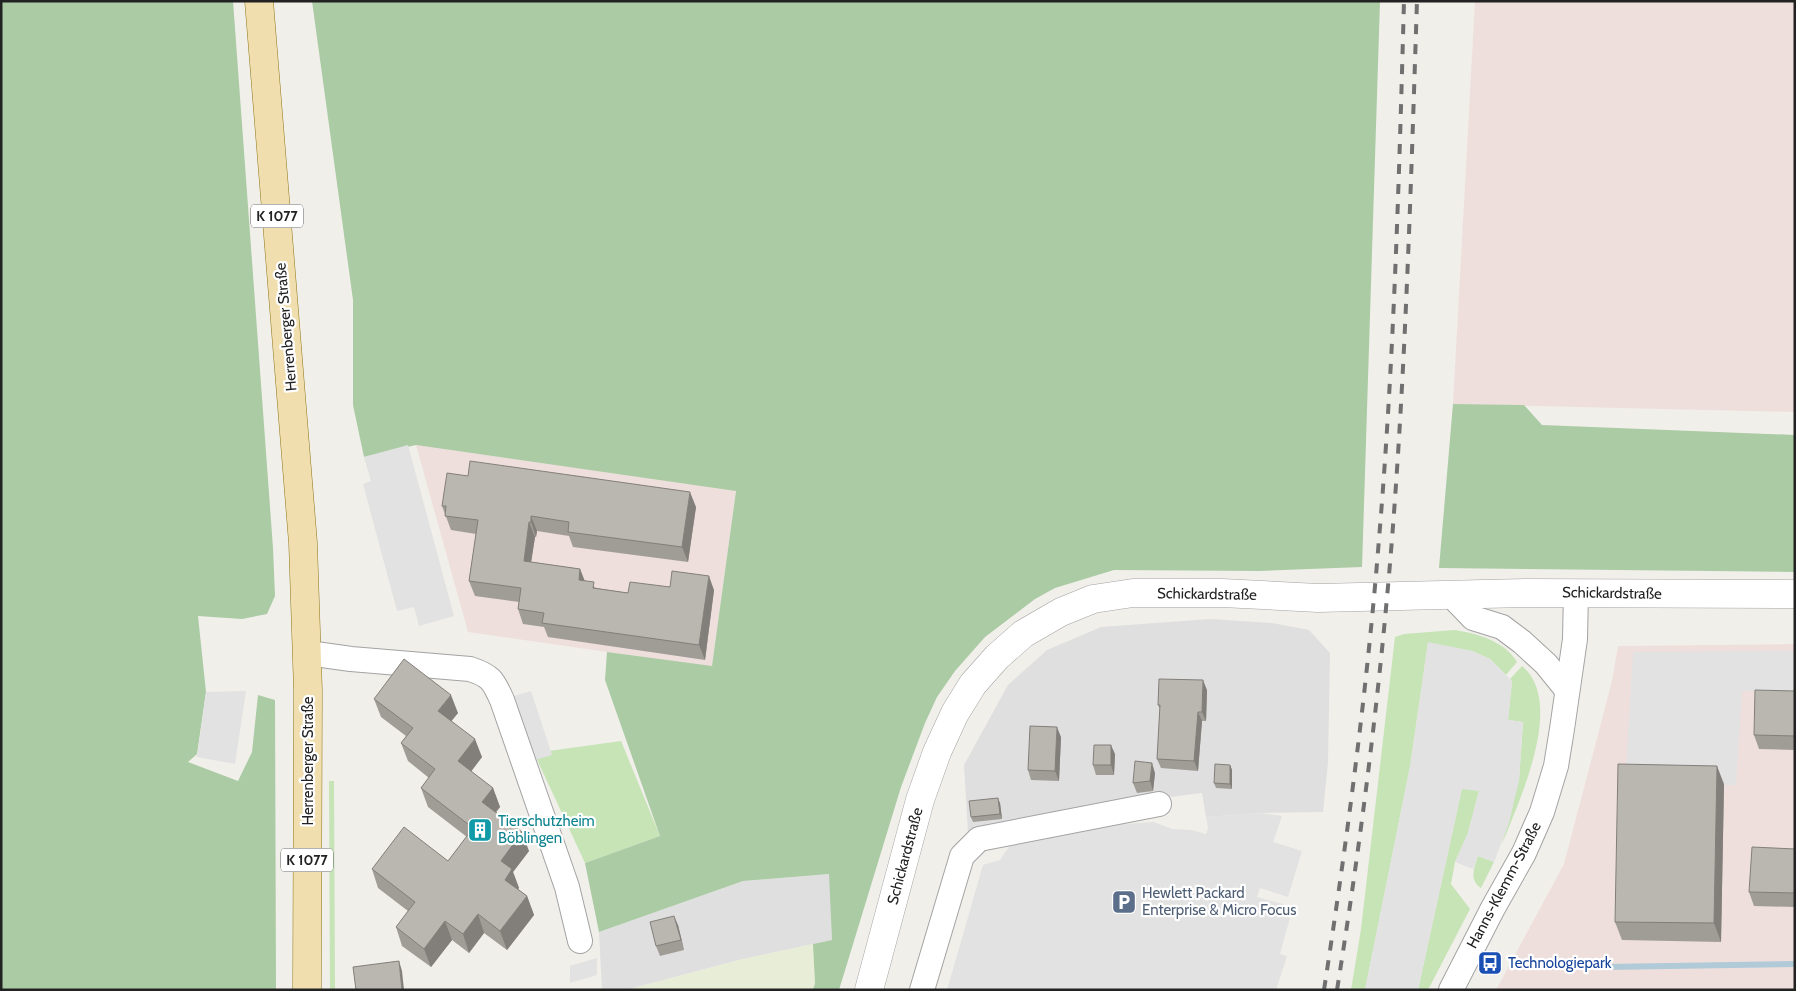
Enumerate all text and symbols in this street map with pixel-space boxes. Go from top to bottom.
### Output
road number: K 1077 [251,205,303,228]
street label: Herrenberger Straße [271,262,301,392]
street label: Schickardstraße [1562,583,1662,603]
street label: Schickardstraße [1157,584,1257,604]
street label: Herrenberger Straße [299,696,317,826]
street label: Schickardstraße [883,805,927,907]
place label: Tierschutzheim Böblingen [498,812,595,847]
building icon: Tierschutzheim Böblingen [467,817,493,843]
street label: Hanns-Klemm-Straße [1463,818,1545,951]
road number: K 1077 [281,848,333,872]
place label: Hewlett Packard Enterprise & Micro Focus [1142,884,1296,919]
parking icon: Hewlett Packard Enterprise & Micro Focus [1111,889,1137,915]
bus stop icon: Technologiepark [1477,950,1503,976]
place label: Technologiepark [1508,954,1612,972]

